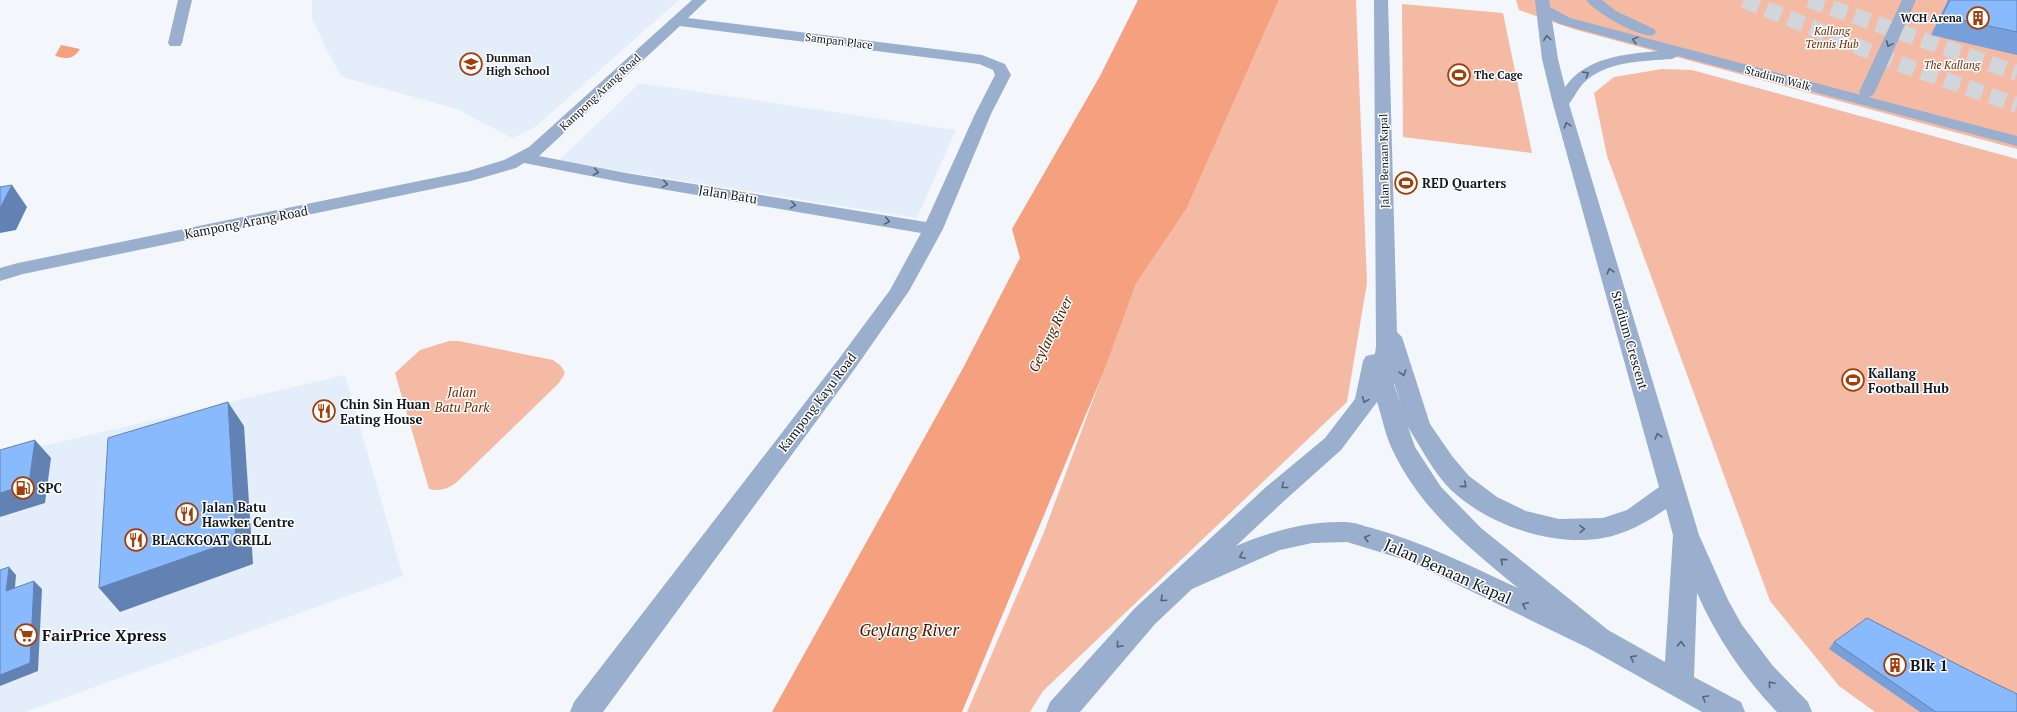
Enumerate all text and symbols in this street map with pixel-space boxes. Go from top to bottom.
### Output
building icon: WCH Arena [1965,5,1991,31]
place label: WCH Arena [1901,11,1962,25]
park label: Kallang Tennis Hub [1805,24,1859,51]
street label: Sampan Place [804,30,874,52]
one-way arrow [1543,35,1552,41]
one-way arrow [1632,36,1639,44]
one-way arrow [1886,39,1894,47]
school or university icon: Dunman High School [458,51,484,77]
place label: Dunman High School [486,51,550,78]
street label: Kampong Arang Road [556,51,644,133]
park label: The Kallang [1924,58,1981,72]
sports icon: The Cage [1446,62,1472,88]
street label: Stadium Walk [1744,62,1813,94]
place label: The Cage [1474,68,1523,82]
one-way arrow [1582,72,1589,79]
street label: Jalan Benaan Kapal [1376,114,1392,208]
one-way arrow [1563,121,1572,128]
one-way arrow [593,167,599,176]
sports icon: RED Quarters [1393,170,1419,196]
place label: RED Quarters [1422,174,1506,192]
one-way arrow [662,179,668,188]
street label: Jalan Batu [697,180,759,208]
one-way arrow [790,200,796,209]
street label: Kampong Arang Road [183,201,309,243]
one-way arrow [884,216,890,225]
one-way arrow [1606,267,1615,274]
street label: Stadium Crescent [1607,289,1653,392]
water label: Geylang River [1023,292,1077,375]
street label: Kampong Kayu Road [774,349,860,455]
place label: Kallang Football Hub [1868,364,1949,397]
sports icon: Kallang Football Hub [1840,367,1866,393]
one-way arrow [1398,369,1407,376]
park label: Jalan Batu Park [433,383,490,416]
place label: Chin Sin Huan Eating House [340,395,431,428]
one-way arrow [1361,396,1369,403]
restaurant icon: Chin Sin Huan Eating House [311,398,337,424]
one-way arrow [1654,433,1663,440]
fuel station icon: SPC [10,475,36,501]
place label: SPC [38,479,62,497]
one-way arrow [1459,481,1466,488]
one-way arrow [1281,482,1289,489]
place label: Jalan Batu Hawker Centre [202,498,294,531]
restaurant icon: Jalan Batu Hawker Centre [174,501,200,527]
one-way arrow [1579,525,1585,533]
restaurant icon: BLACKGOAT GRILL [123,527,149,553]
place label: BLACKGOAT GRILL [152,531,271,549]
street label: Jalan Benaan Kapal [1381,533,1515,609]
one-way arrow [1364,534,1370,542]
one-way arrow [1238,551,1245,559]
one-way arrow [1501,558,1508,565]
one-way arrow [1160,594,1167,601]
one-way arrow [1522,602,1529,610]
water label: Geylang River [859,618,960,641]
supermarket icon: FairPrice Xpress [13,622,39,648]
place label: FairPrice Xpress [42,624,166,646]
one-way arrow [1117,641,1124,648]
one-way arrow [1677,641,1685,647]
building icon: Blk 1 [1882,652,1908,678]
place label: Blk 1 [1910,654,1948,676]
one-way arrow [1630,655,1637,663]
one-way arrow [1768,681,1775,688]
one-way arrow [1702,695,1709,702]

